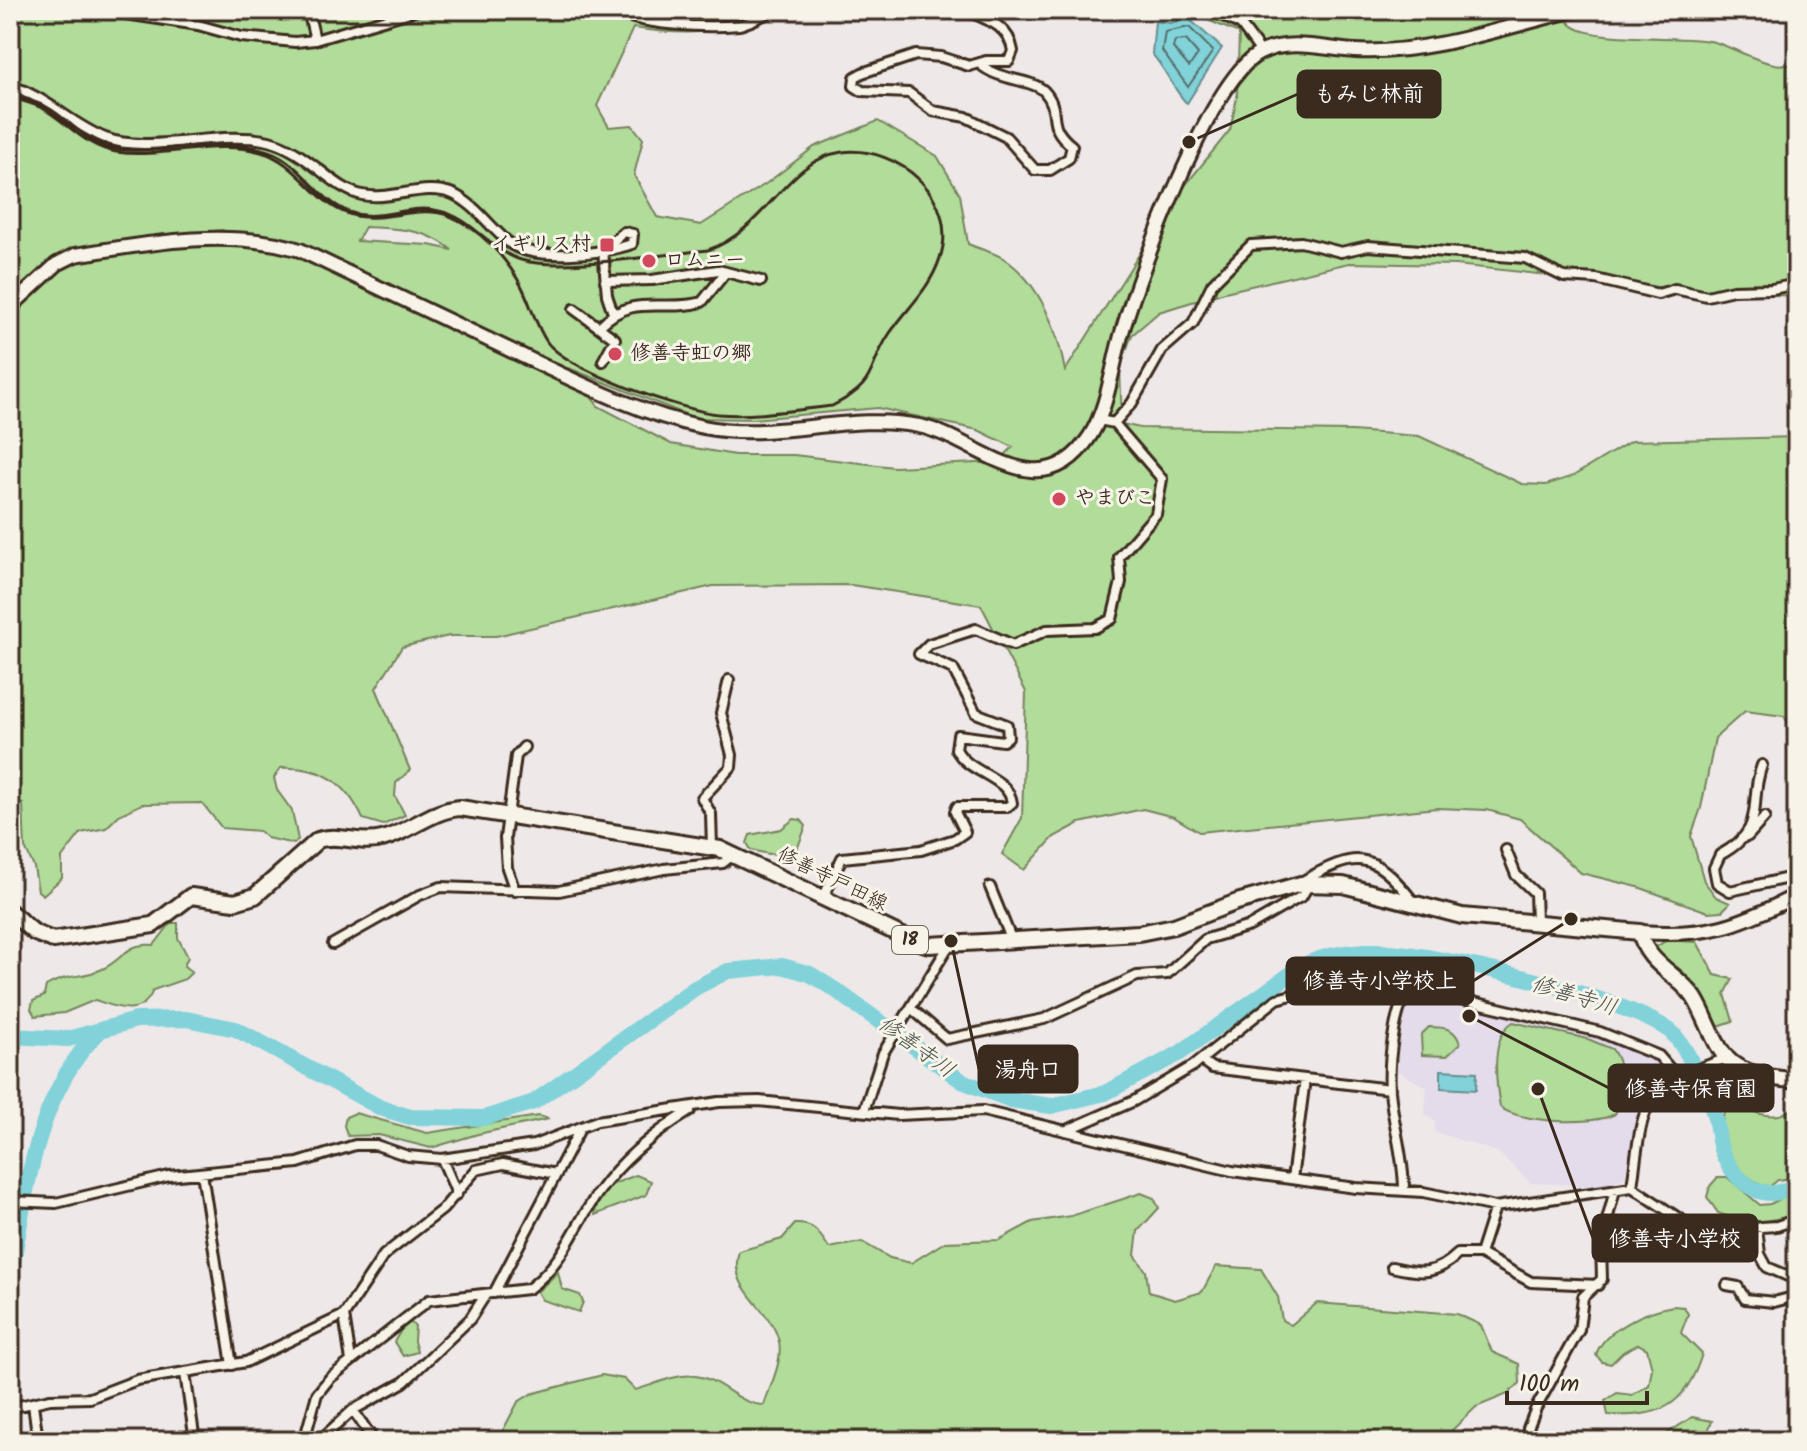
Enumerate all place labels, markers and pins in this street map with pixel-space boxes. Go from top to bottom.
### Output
callout: もみじ林前 [1298,71,1440,117]
place label: イギリス村 [491,229,591,261]
marker: イギリス村 [598,236,616,254]
place label: ロムニー [665,245,745,277]
marker: ロムニー [640,252,658,270]
place label: 修善寺虹の郷 [631,338,751,370]
marker: 修善寺虹の郷 [606,345,624,363]
place label: やまびこ [1075,483,1155,515]
marker: やまびこ [1050,490,1068,508]
callout: 修善寺小学校上 [1287,958,1473,1004]
callout: 湯舟口 [979,1046,1077,1092]
callout: 修善寺保育園 [1609,1065,1773,1111]
callout: 修善寺小学校 [1593,1215,1757,1261]

